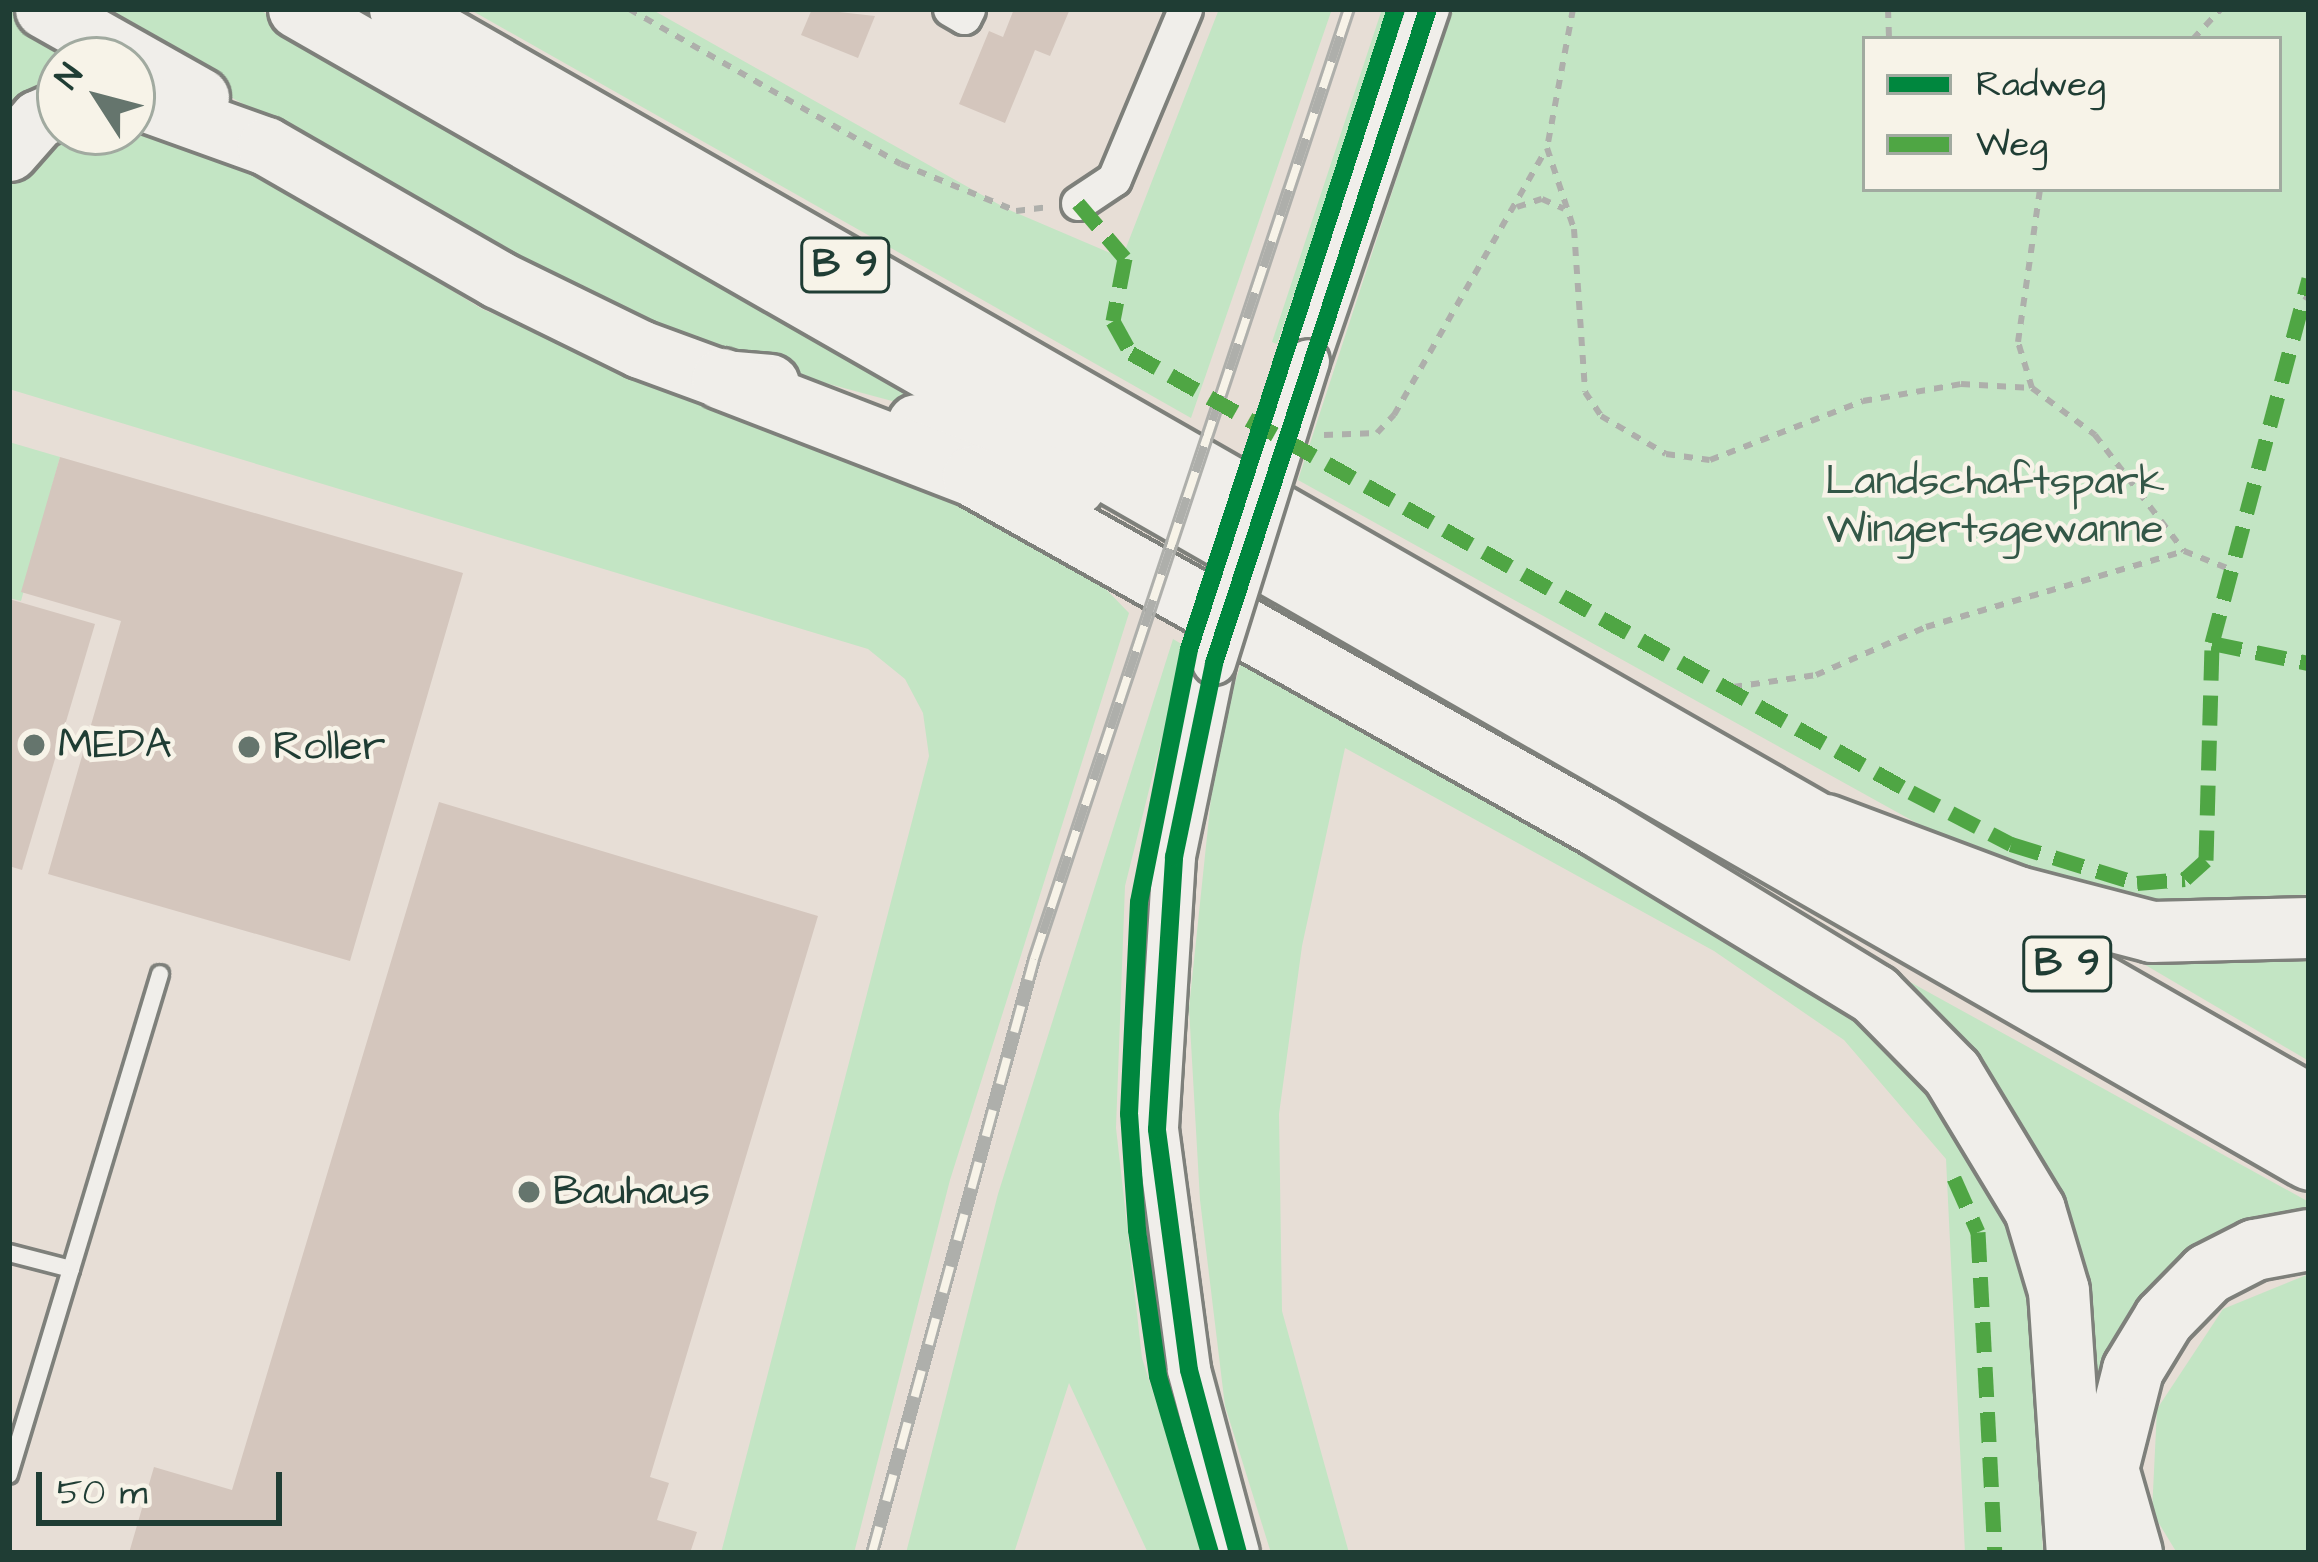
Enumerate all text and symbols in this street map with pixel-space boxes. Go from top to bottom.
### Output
north arrow [36,36,156,156]
legend [1862,36,2282,192]
text: N [45,55,94,99]
text: Radweg [1976,59,2106,110]
text: Weg [1976,119,2048,170]
road number: B 9 [800,232,890,298]
park label: Landschaftspark Wingertsgewanne [1825,457,2165,556]
place label: MEDA [58,720,172,770]
place label: Roller [273,722,386,772]
marker: MEDA [21,732,47,758]
marker: Roller [236,734,262,760]
road number: B 9 [2022,931,2112,997]
place label: Bauhaus [553,1167,710,1217]
marker: Bauhaus [516,1179,542,1205]
scale bar [42,1448,288,1522]
text: 50 m [57,1467,148,1518]

